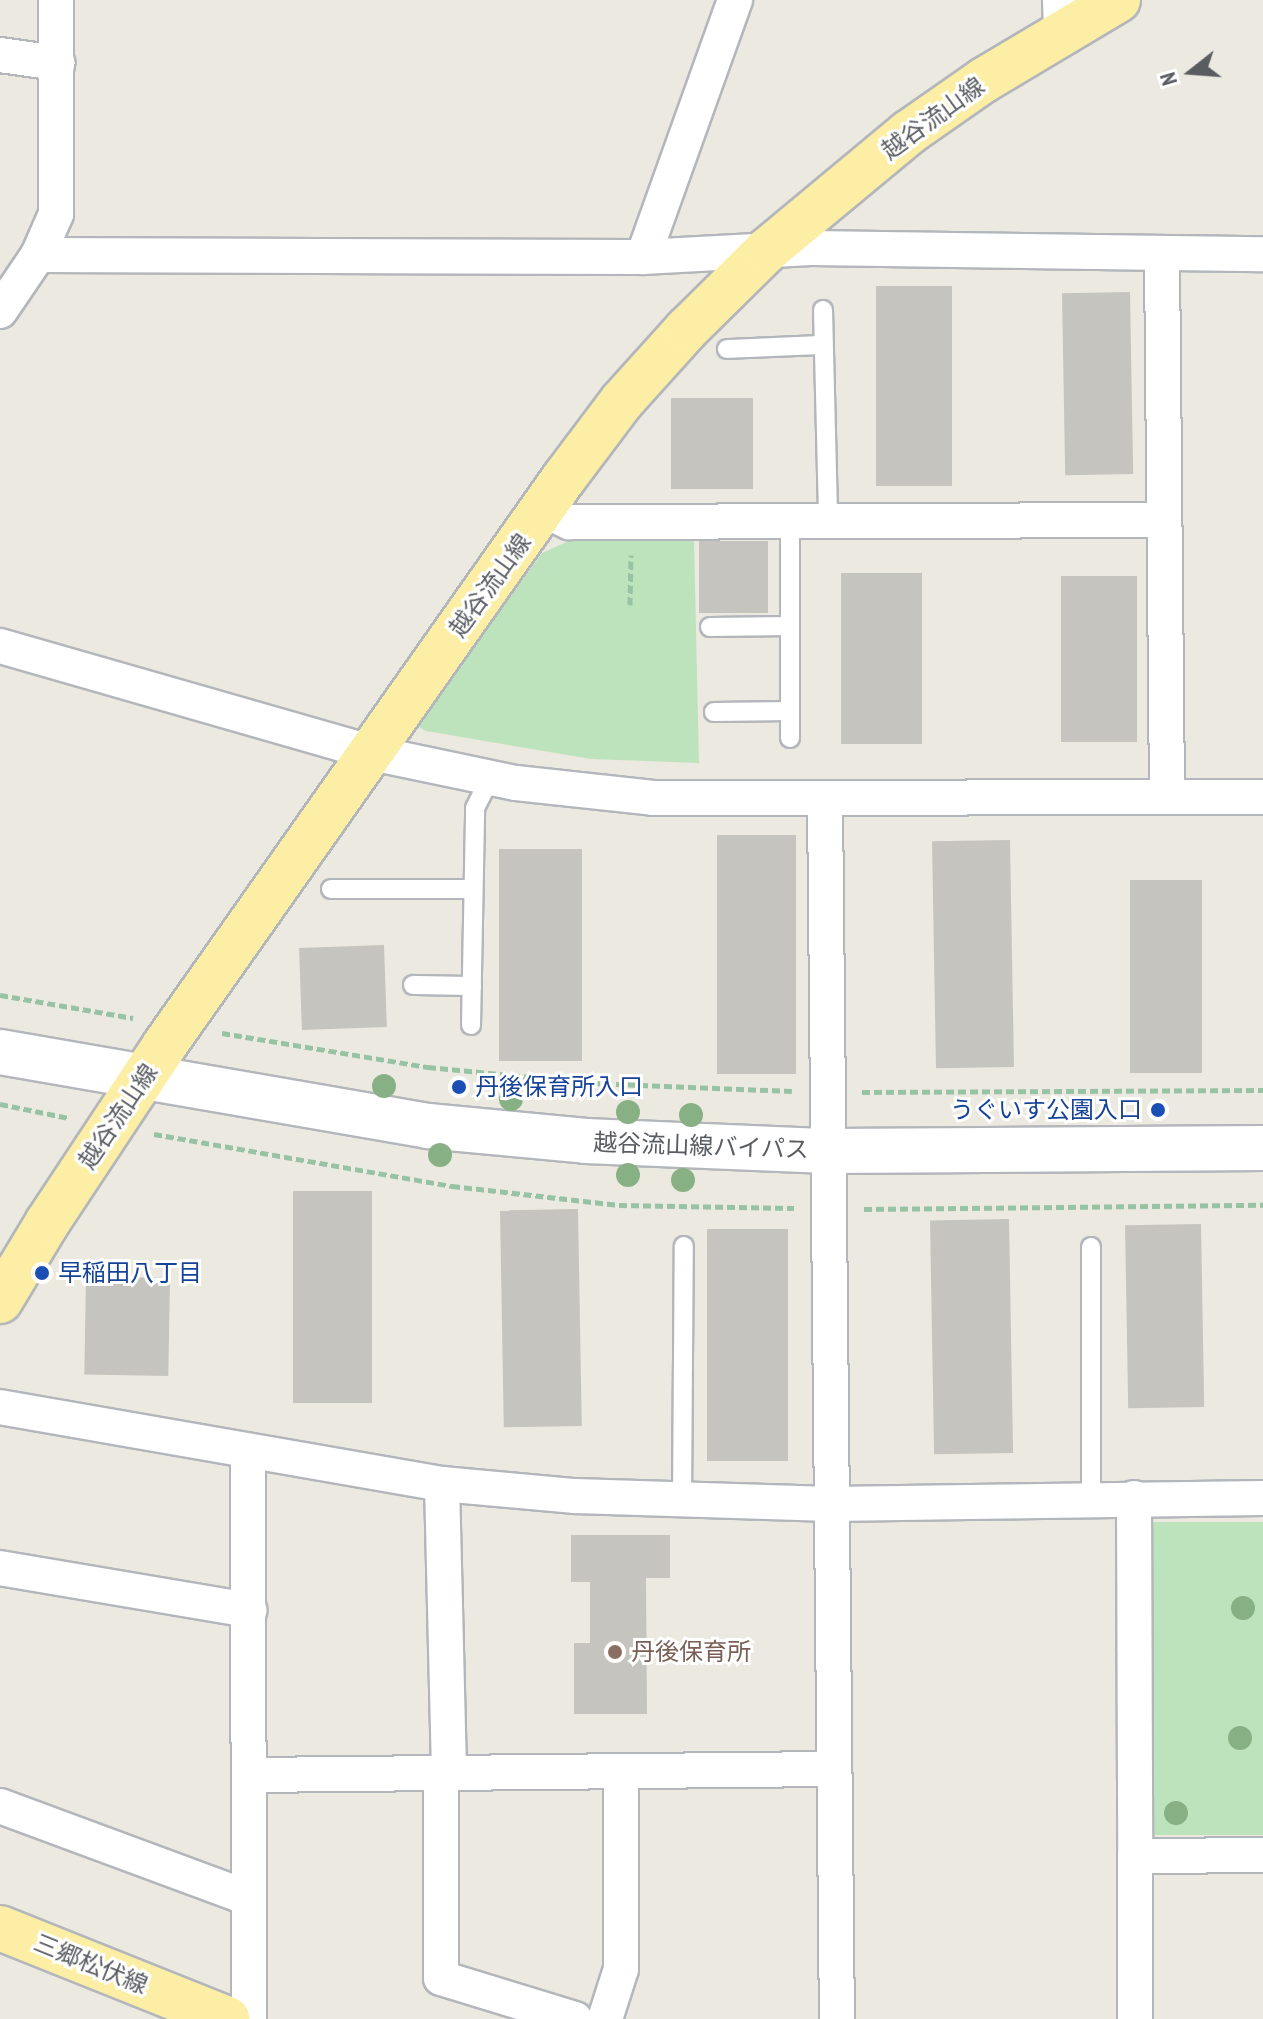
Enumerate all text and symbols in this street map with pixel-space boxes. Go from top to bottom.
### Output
north arrow [1151,32,1231,112]
text: N [1153,69,1183,89]
street label: 越谷流山線 [876,71,990,165]
street label: 越谷流山線 [443,528,537,642]
street label: 越谷流山線 [73,1058,163,1174]
place label: 丹後保育所入口 [475,1073,643,1101]
marker: 丹後保育所入口 [450,1078,468,1096]
place label: うぐいす公園入口 [950,1096,1142,1124]
marker: うぐいす公園入口 [1149,1101,1167,1119]
street label: 越谷流山線バイパス [593,1128,809,1164]
place label: 早稲田八丁目 [58,1259,202,1287]
marker: 早稲田八丁目 [33,1264,51,1282]
place label: 丹後保育所 [631,1638,751,1666]
marker: 丹後保育所 [606,1643,624,1661]
street label: 三郷松伏線 [30,1928,152,2000]

